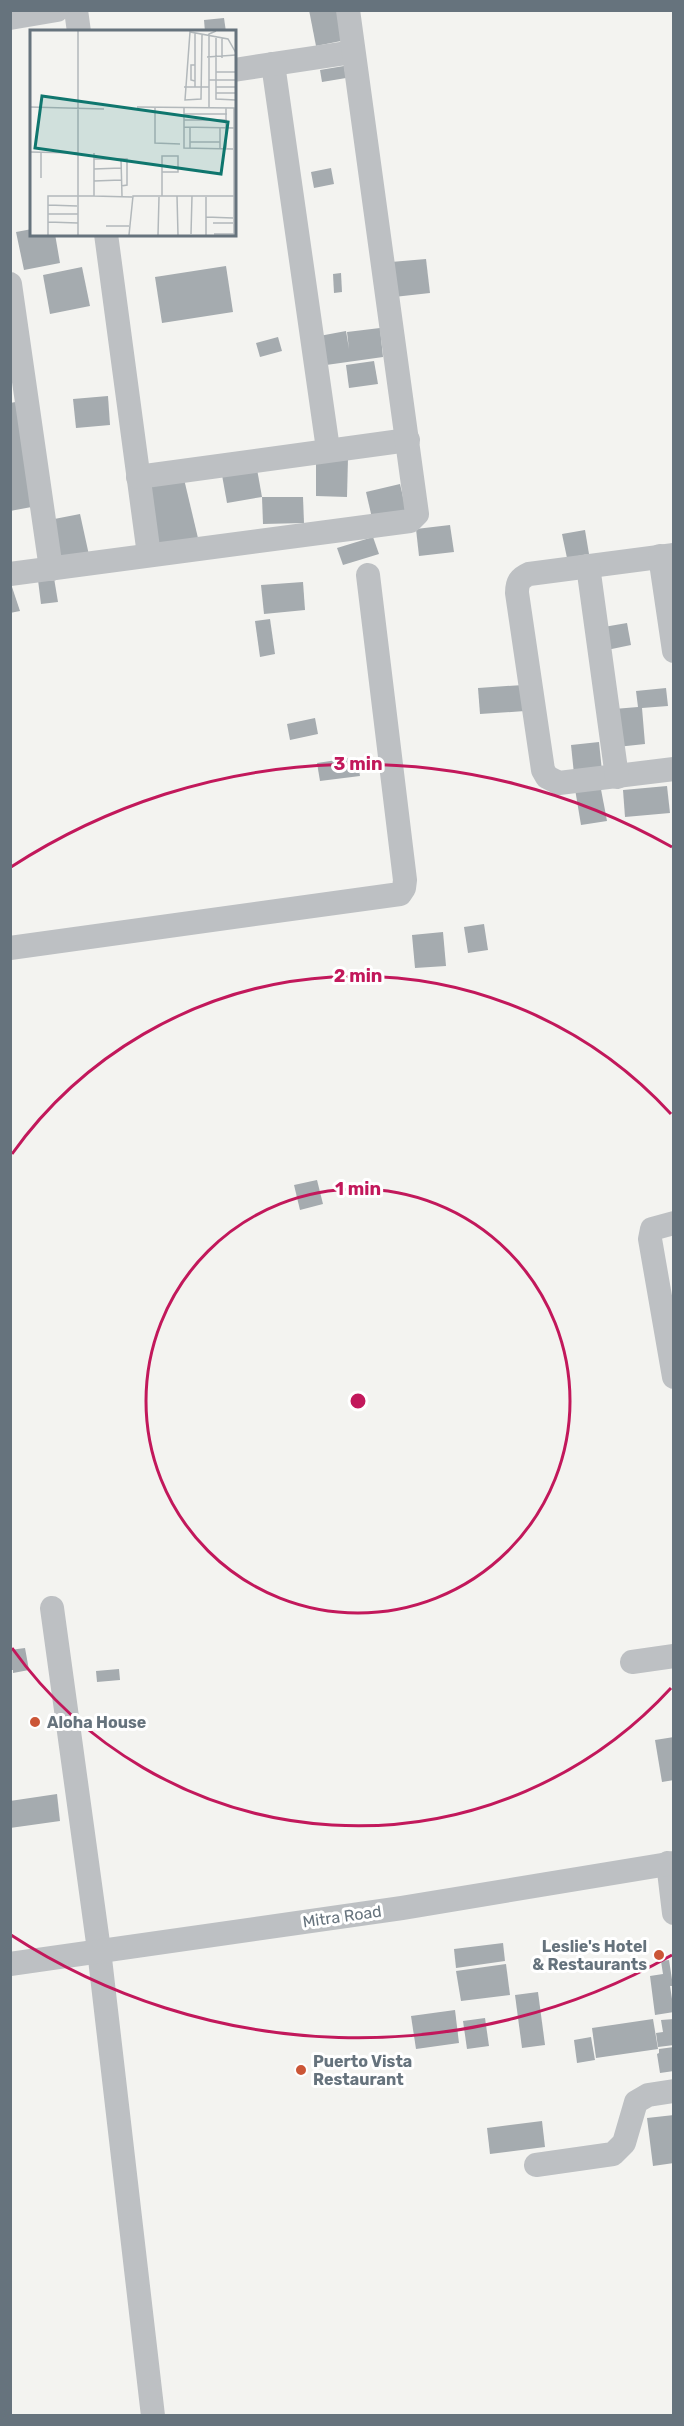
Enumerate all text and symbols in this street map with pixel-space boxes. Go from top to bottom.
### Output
inset map [30,30,236,236]
text: 3 min [334,753,382,775]
text: 2 min [334,965,382,987]
text: 1 min [335,1178,381,1200]
centre of rings [348,1391,368,1411]
place label: Aloha House [47,1713,146,1732]
marker: Aloha House [28,1715,42,1729]
street label: Mitra Road [301,1902,383,1931]
place label: Leslie's Hotel & Restaurants [532,1937,647,1974]
marker: Leslie's Hotel & Restaurants [652,1948,666,1962]
place label: Puerto Vista Restaurant [313,2052,412,2089]
marker: Puerto Vista Restaurant [294,2063,308,2077]

